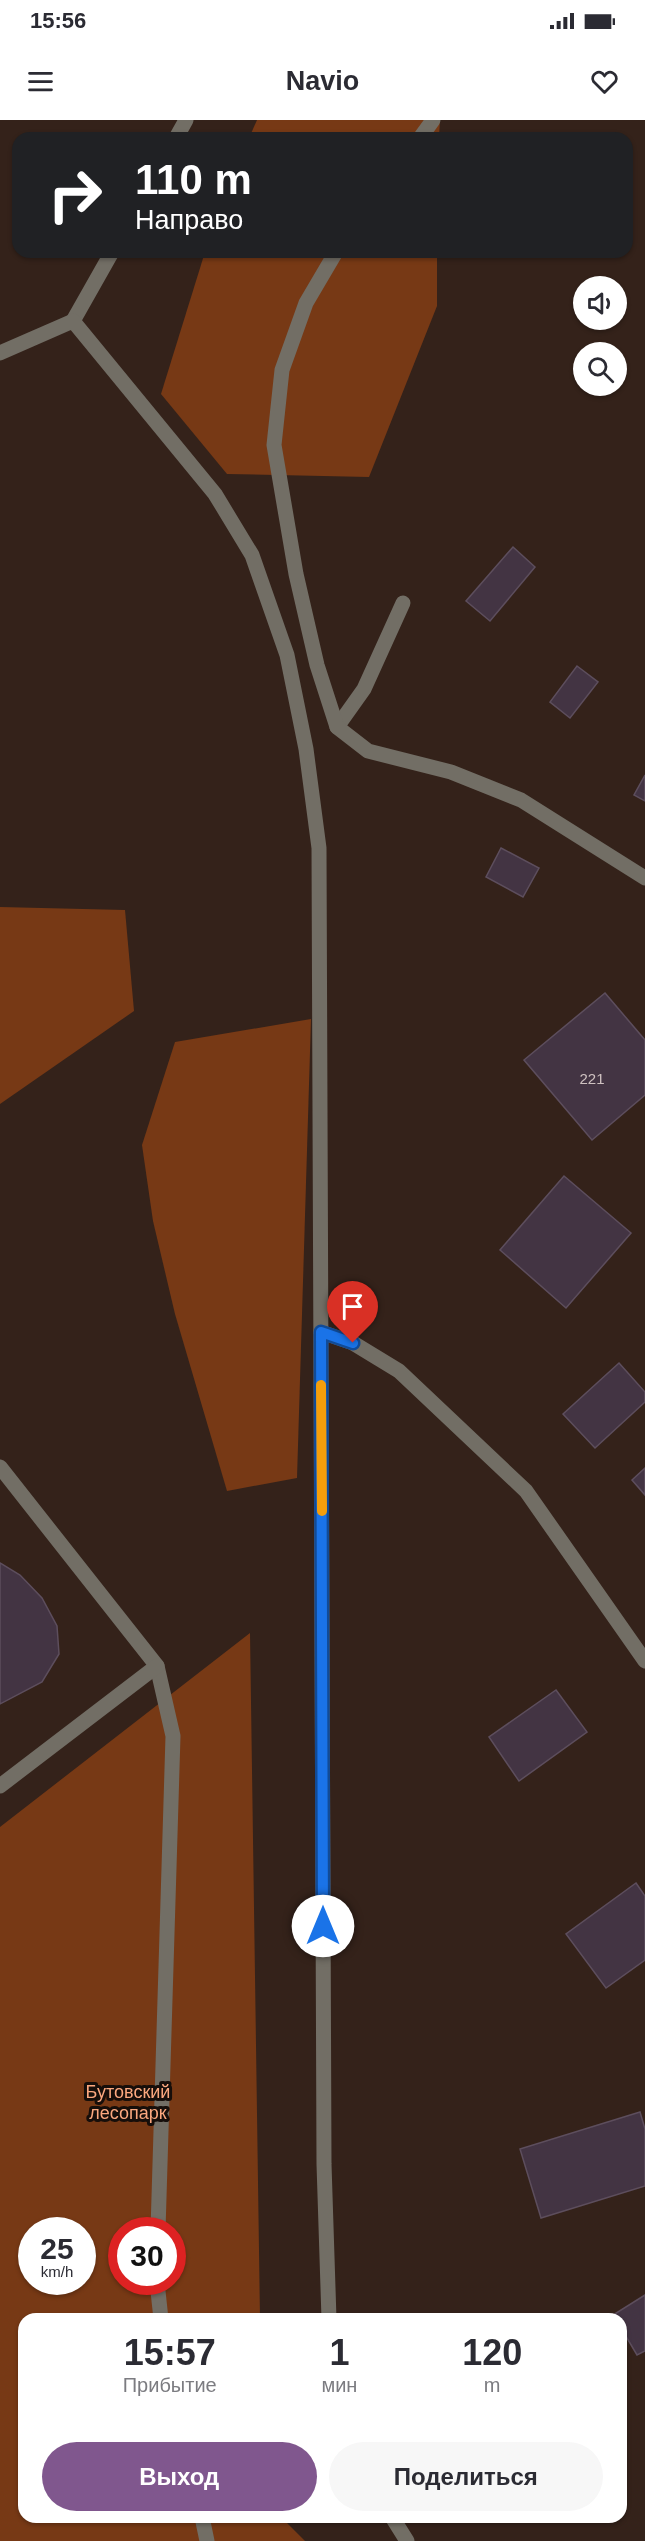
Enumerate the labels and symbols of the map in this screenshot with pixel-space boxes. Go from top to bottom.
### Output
house number: 221 [579,1070,605,1087]
pin [327,1281,378,1343]
position arrow [291,1894,355,1958]
park label: Бутовский лесопарк [86,2082,170,2123]
speed limit sign: 30 [108,2217,186,2295]

